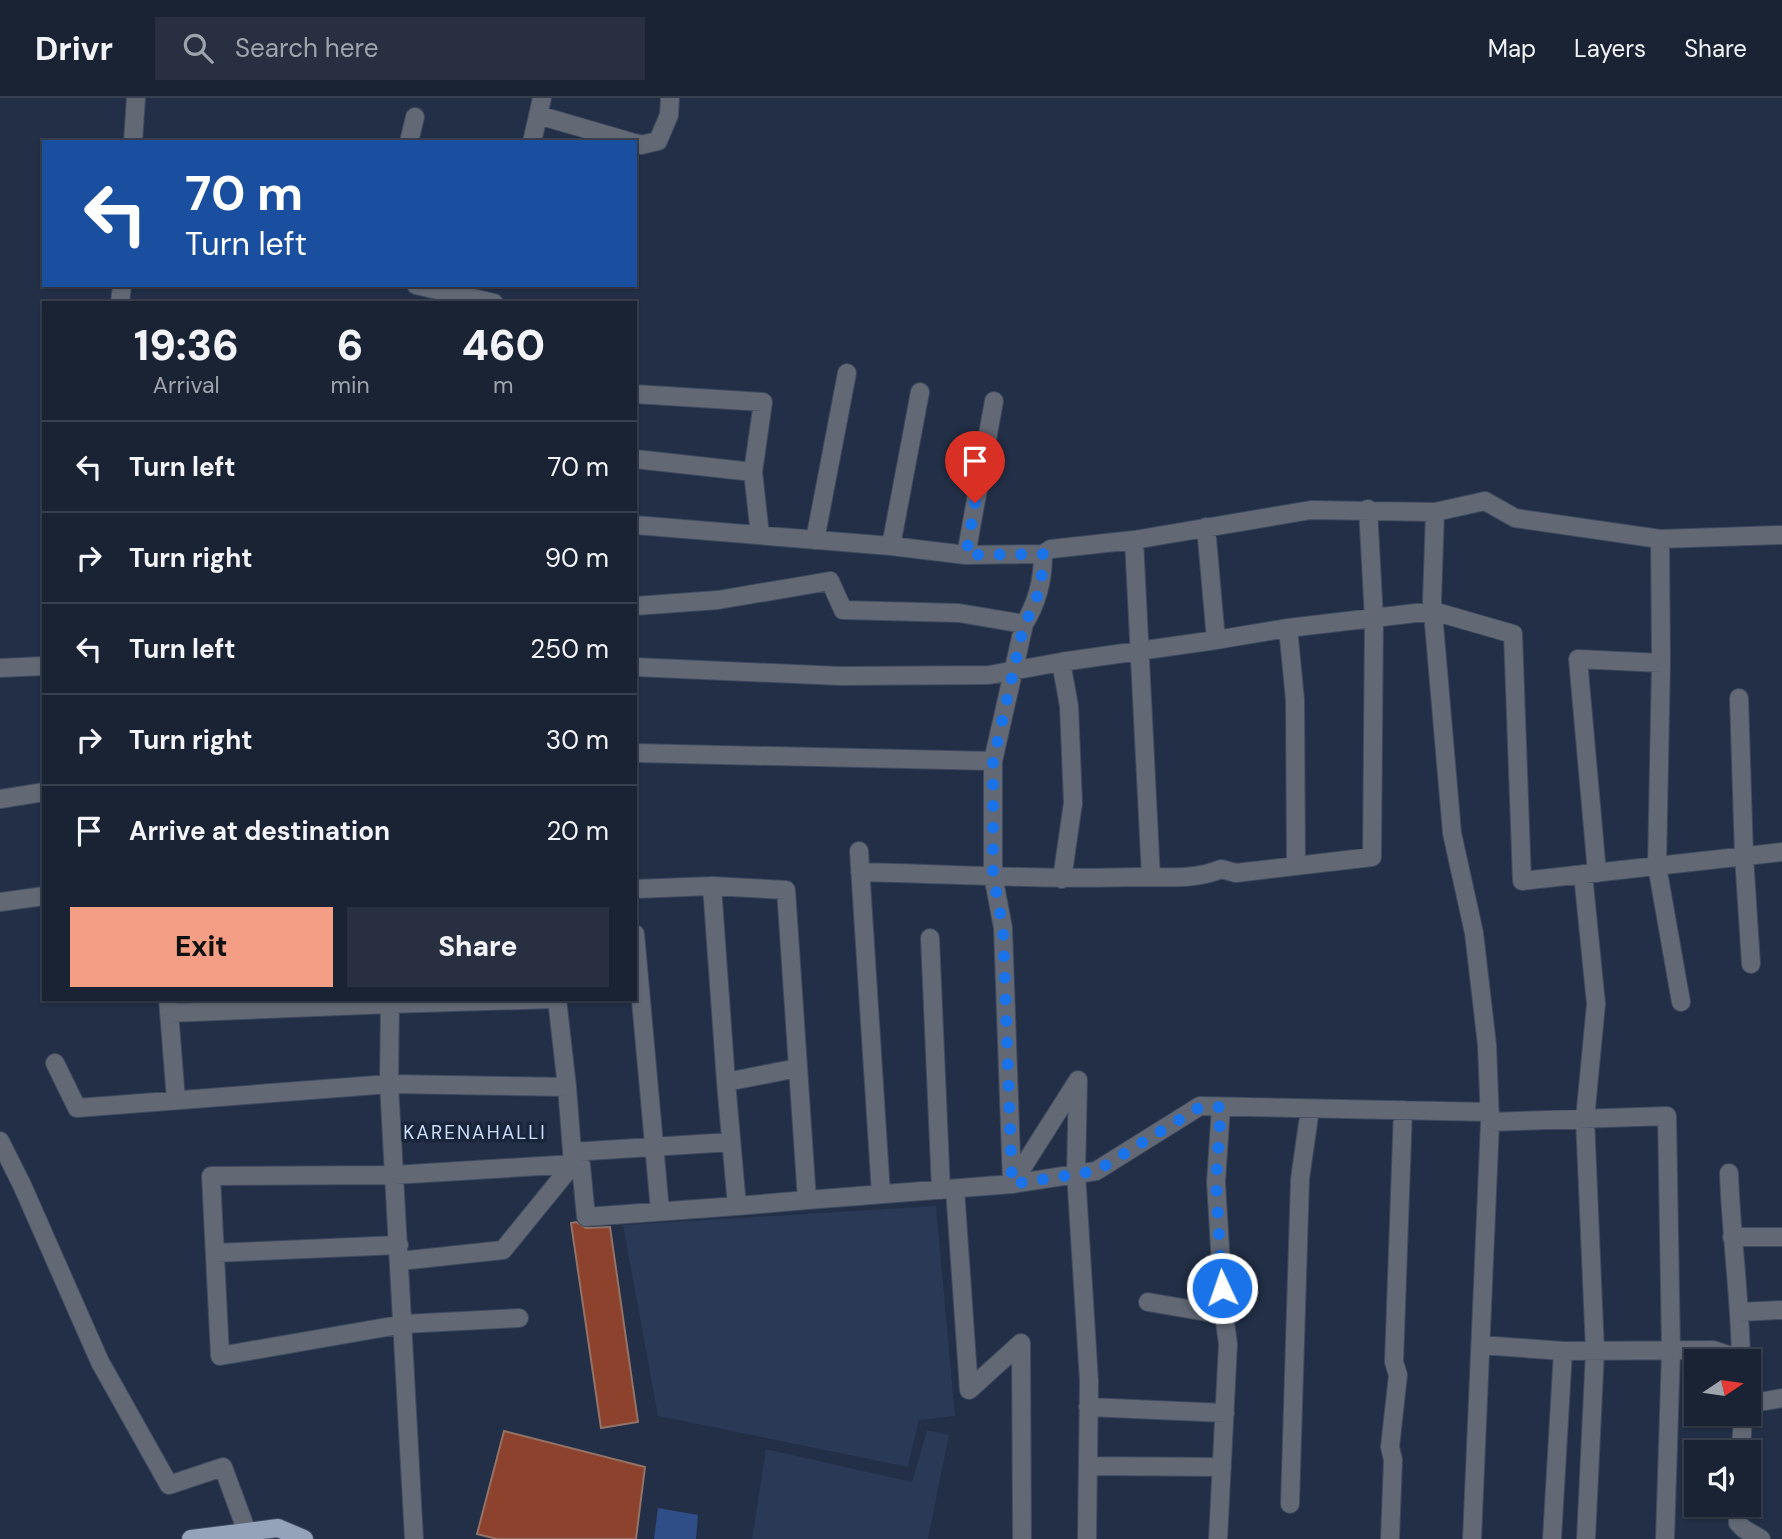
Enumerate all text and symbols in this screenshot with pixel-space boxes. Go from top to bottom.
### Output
search box [155,17,645,80]
text: Drivr [35,27,113,70]
icon: search [179,29,217,67]
text: Search here [235,31,378,65]
text: Map [1488,33,1536,64]
text: Layers [1574,33,1646,64]
text: Share [1684,33,1747,64]
text: 70 m [185,161,303,225]
icon: left [70,168,161,259]
text: Turn left [185,223,307,265]
text: 19:36 [134,318,239,373]
text: 6 [337,318,363,373]
text: 460 [461,318,545,373]
text: Arrival [153,370,220,400]
text: min [331,370,370,400]
text: m [493,370,514,400]
pin [945,431,1005,503]
icon: arrive [956,442,994,480]
icon: left [70,448,108,486]
text: Turn left [129,450,236,484]
text: 70 m [548,450,609,484]
icon: right [70,539,108,577]
text: Turn right [129,541,253,575]
text: 90 m [545,541,609,575]
icon: left [70,630,108,668]
text: Turn left [129,632,236,666]
text: 250 m [530,632,609,666]
icon: right [70,721,108,759]
text: Turn right [129,723,253,757]
text: 30 m [546,723,609,757]
icon: arrive [70,812,108,850]
text: Arrive at destination [129,814,390,848]
text: 20 m [546,814,609,848]
button: Exit [70,907,333,987]
button: Share [347,907,609,987]
district label: KARENAHALLI [403,1120,547,1145]
position arrow [1185,1251,1259,1325]
north arrow [1684,1349,1760,1426]
map controls [1684,1349,1761,1517]
button: sound [1684,1440,1761,1517]

